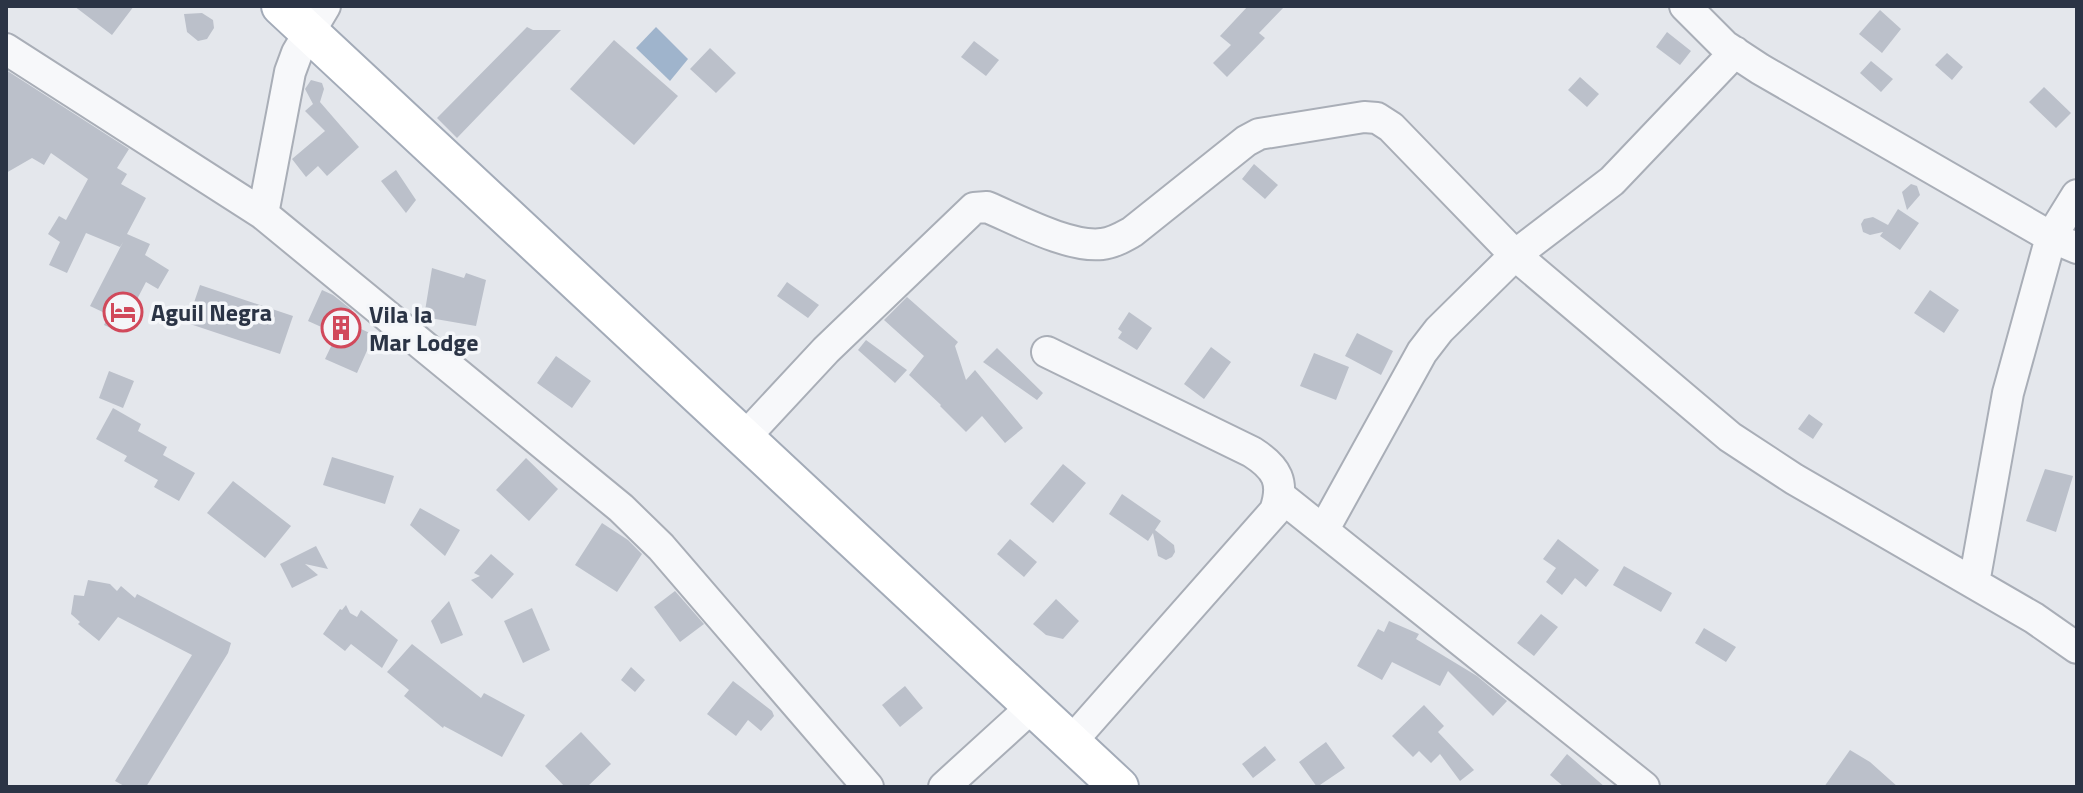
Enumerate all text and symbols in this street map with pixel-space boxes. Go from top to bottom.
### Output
hotel icon: Aguil Negra [102,291,144,333]
place label: Aguil Negra [151,294,272,330]
place label: Vila la Mar Lodge [369,296,478,360]
building icon: Vila la Mar Lodge [320,307,362,349]

